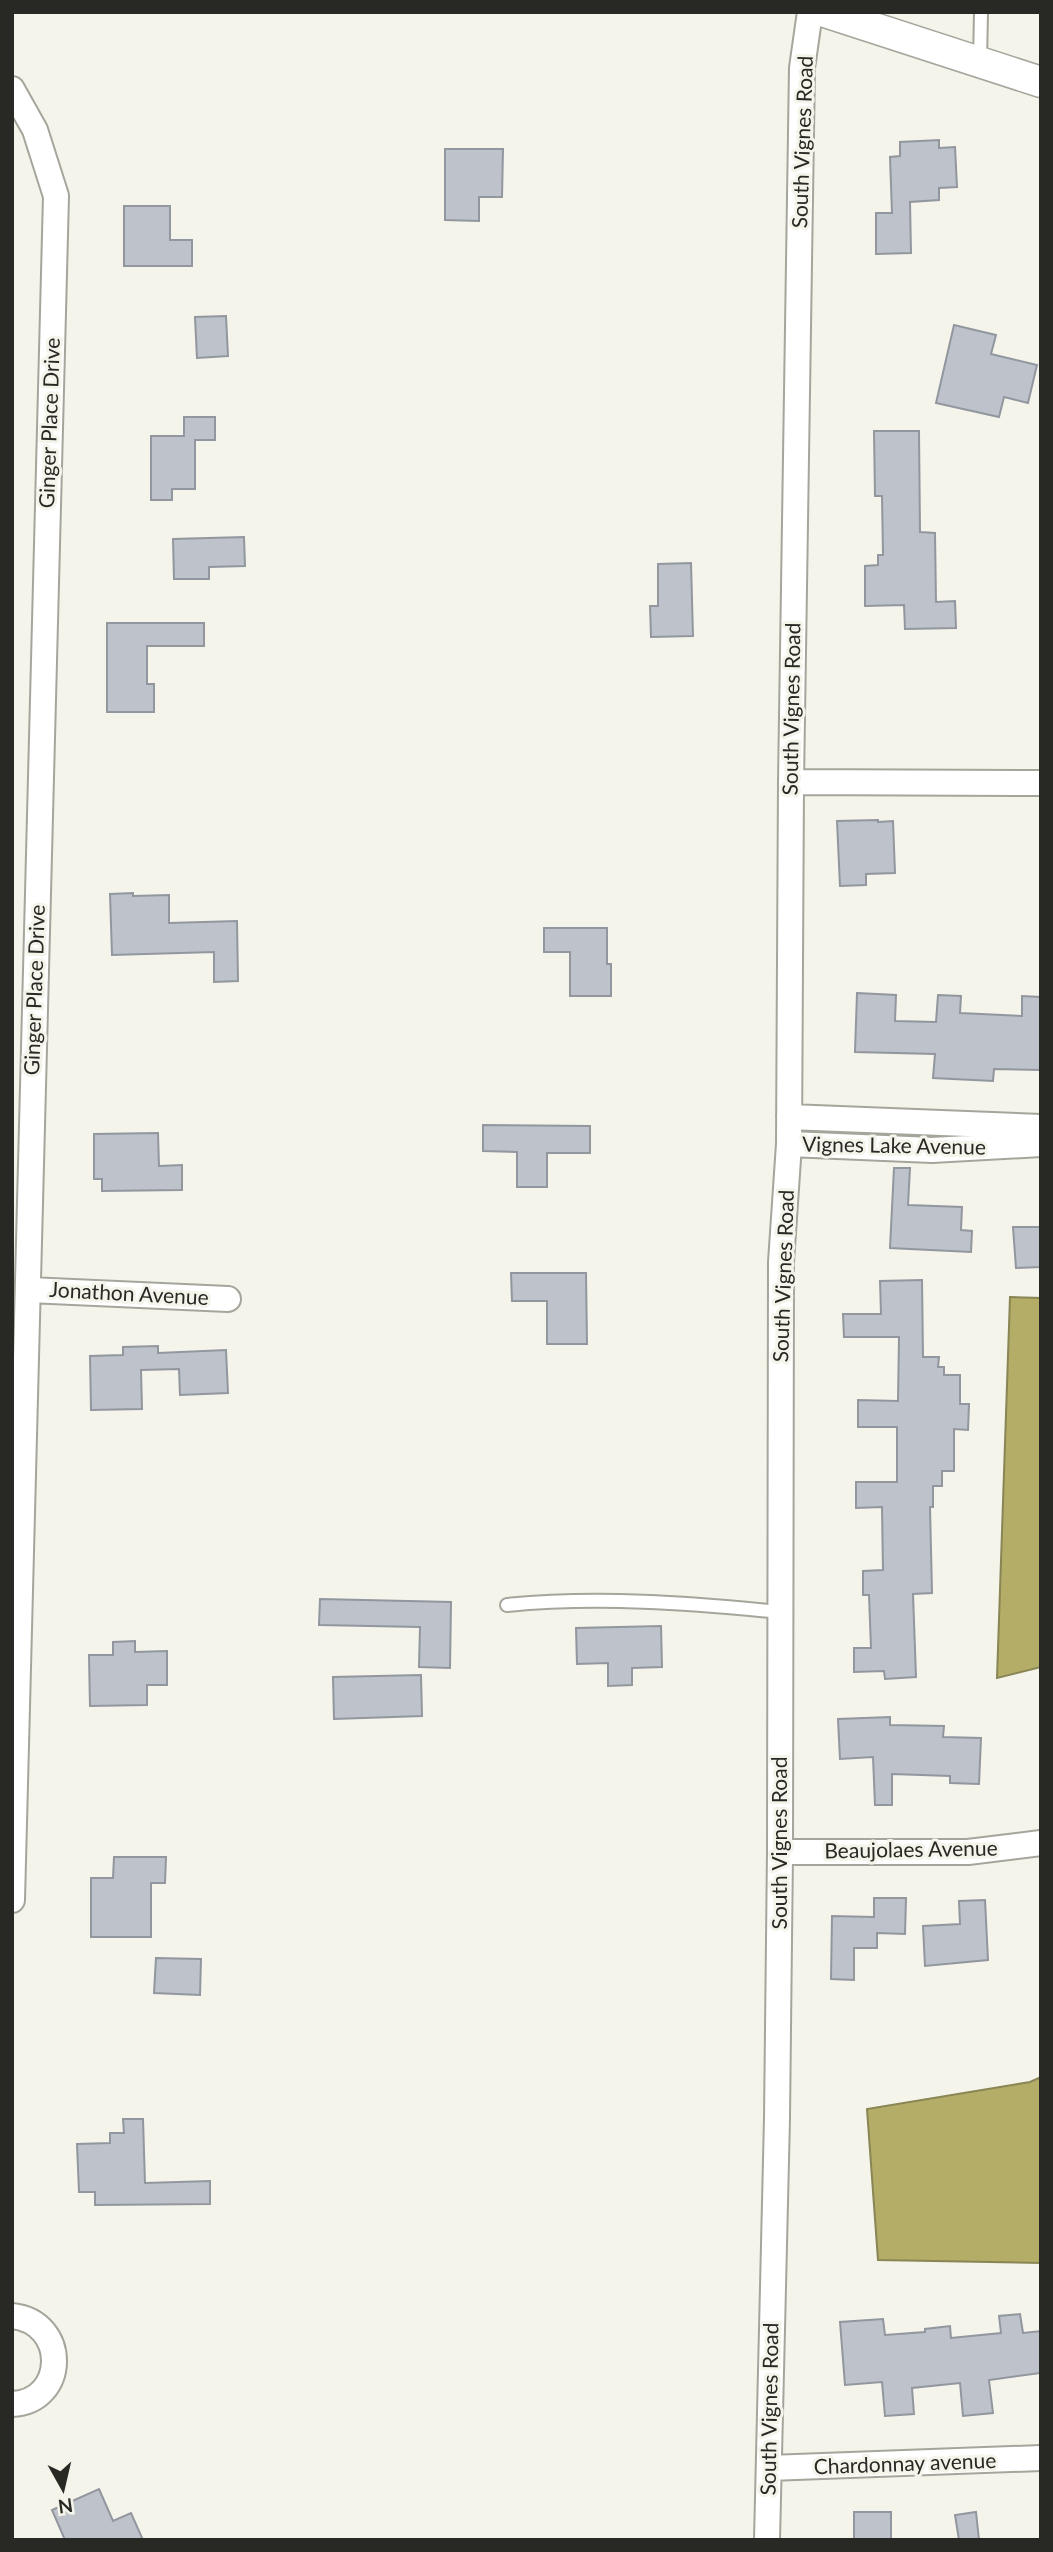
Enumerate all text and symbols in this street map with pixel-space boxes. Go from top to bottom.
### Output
street label: South Vignes Road [786,55,817,229]
street label: Ginger Place Drive [33,337,64,509]
street label: South Vignes Road [776,622,805,796]
street label: Ginger Place Drive [18,904,49,1076]
street label: Vignes Lake Avenue [802,1130,986,1159]
street label: South Vignes Road [767,1189,798,1363]
street label: Jonathon Avenue [49,1276,209,1309]
street label: South Vignes Road [766,1757,791,1929]
street label: Beaujolaes Avenue [824,1834,998,1863]
street label: South Vignes Road [754,2322,783,2496]
street label: Chardonnay avenue [813,2447,997,2478]
north arrow [28,2454,98,2524]
text: N [57,2494,74,2519]

